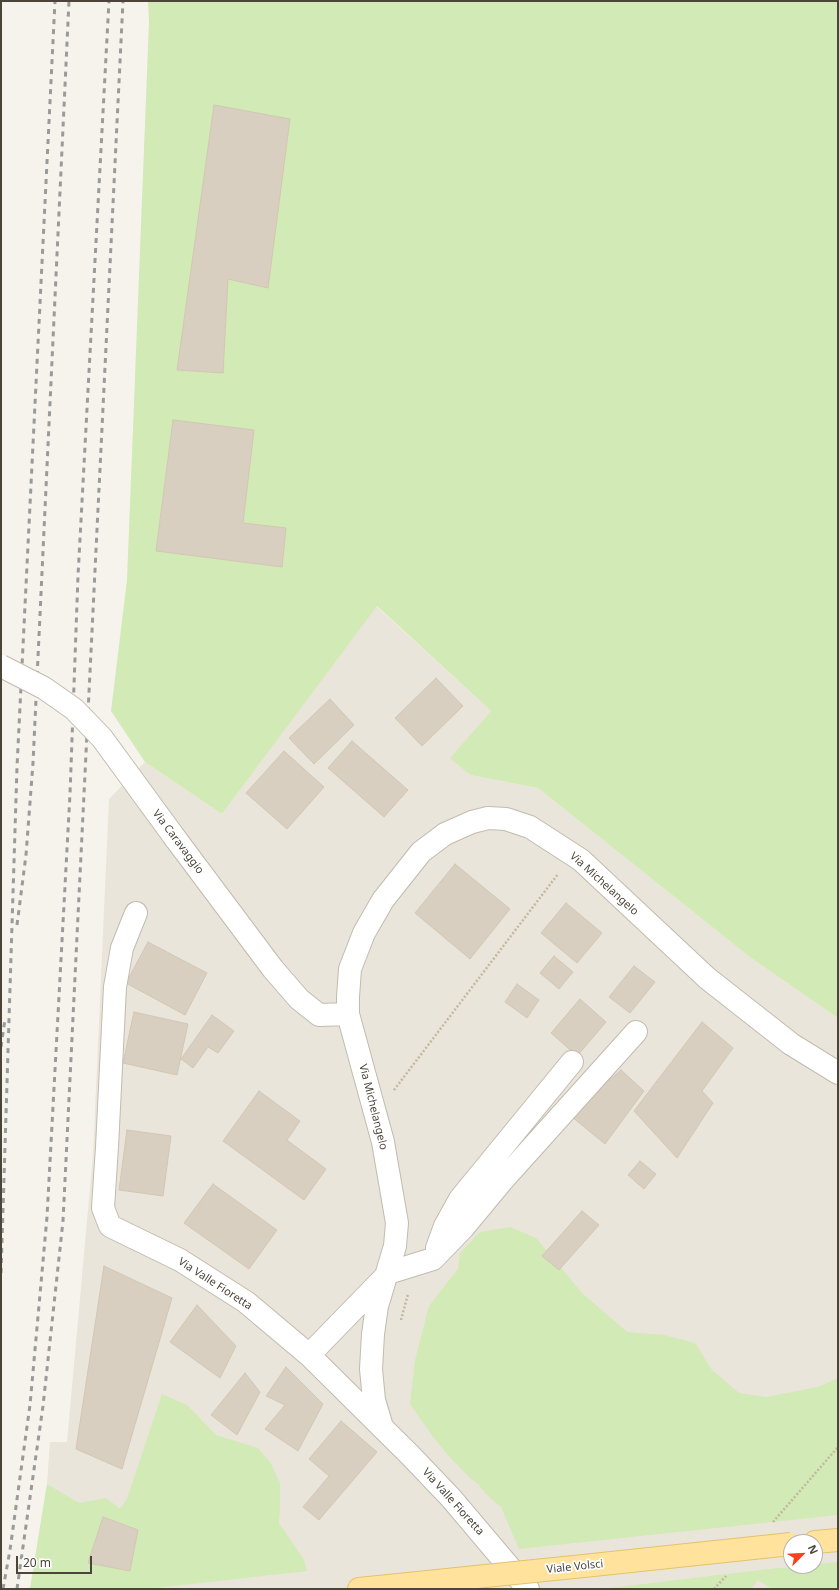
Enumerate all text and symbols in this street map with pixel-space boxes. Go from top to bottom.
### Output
street label: Via Caravaggio [150,807,206,877]
street label: Via Michelangelo [567,850,641,918]
street label: Via Michelangelo [356,1063,390,1151]
street label: Via Valle Fioretta [176,1255,254,1313]
street label: Via Valle Fioretta [419,1466,487,1538]
north arrow [783,1534,823,1574]
text: N [805,1542,822,1556]
scale bar [18,1548,94,1574]
text: 20 m [23,1554,51,1571]
street label: Viale Volsci [546,1557,604,1577]

